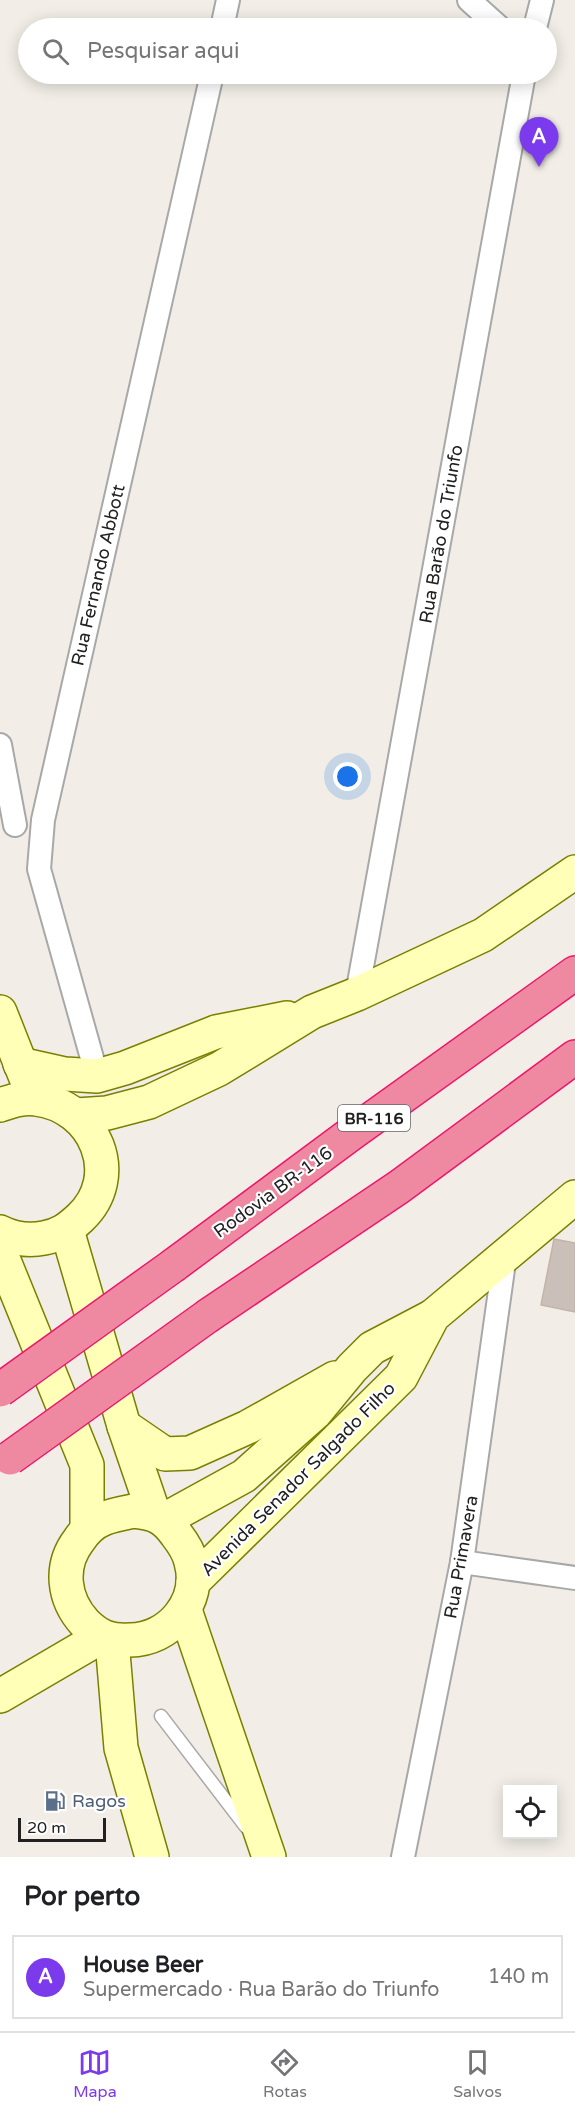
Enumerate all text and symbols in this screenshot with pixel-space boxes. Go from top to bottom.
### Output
search box [18,18,557,84]
icon: search [39,35,72,68]
text: Pesquisar aqui [87,38,239,64]
pin: A [520,118,558,167]
street label: Rua Barão do Triunfo [414,443,468,625]
street label: Rua Fernando Abbott [66,482,130,668]
your location [333,762,362,791]
road number: BR-116 [338,1105,410,1131]
street label: Rodovia BR-116 [209,1142,337,1242]
street label: Avenida Senador Salgado Filho [196,1377,400,1581]
street label: Rua Primavera [439,1494,483,1620]
map controls [503,1785,557,1839]
button: locate [503,1785,557,1839]
fuel station icon: Ragos [43,1789,67,1813]
place label: Ragos [72,1790,126,1812]
scale bar [18,1815,106,1842]
text: 20 m [27,1818,66,1838]
text: Por perto [24,1881,140,1912]
text: House Beer [83,1952,203,1978]
text: A [38,1965,53,1989]
text: 140 m [488,1965,549,1989]
text: Supermercado · Rua Barão do Triunfo [83,1978,439,2002]
tab: Mapa [73,2046,117,2102]
tab: Rotas [263,2046,307,2102]
tab: Salvos [453,2046,502,2102]

